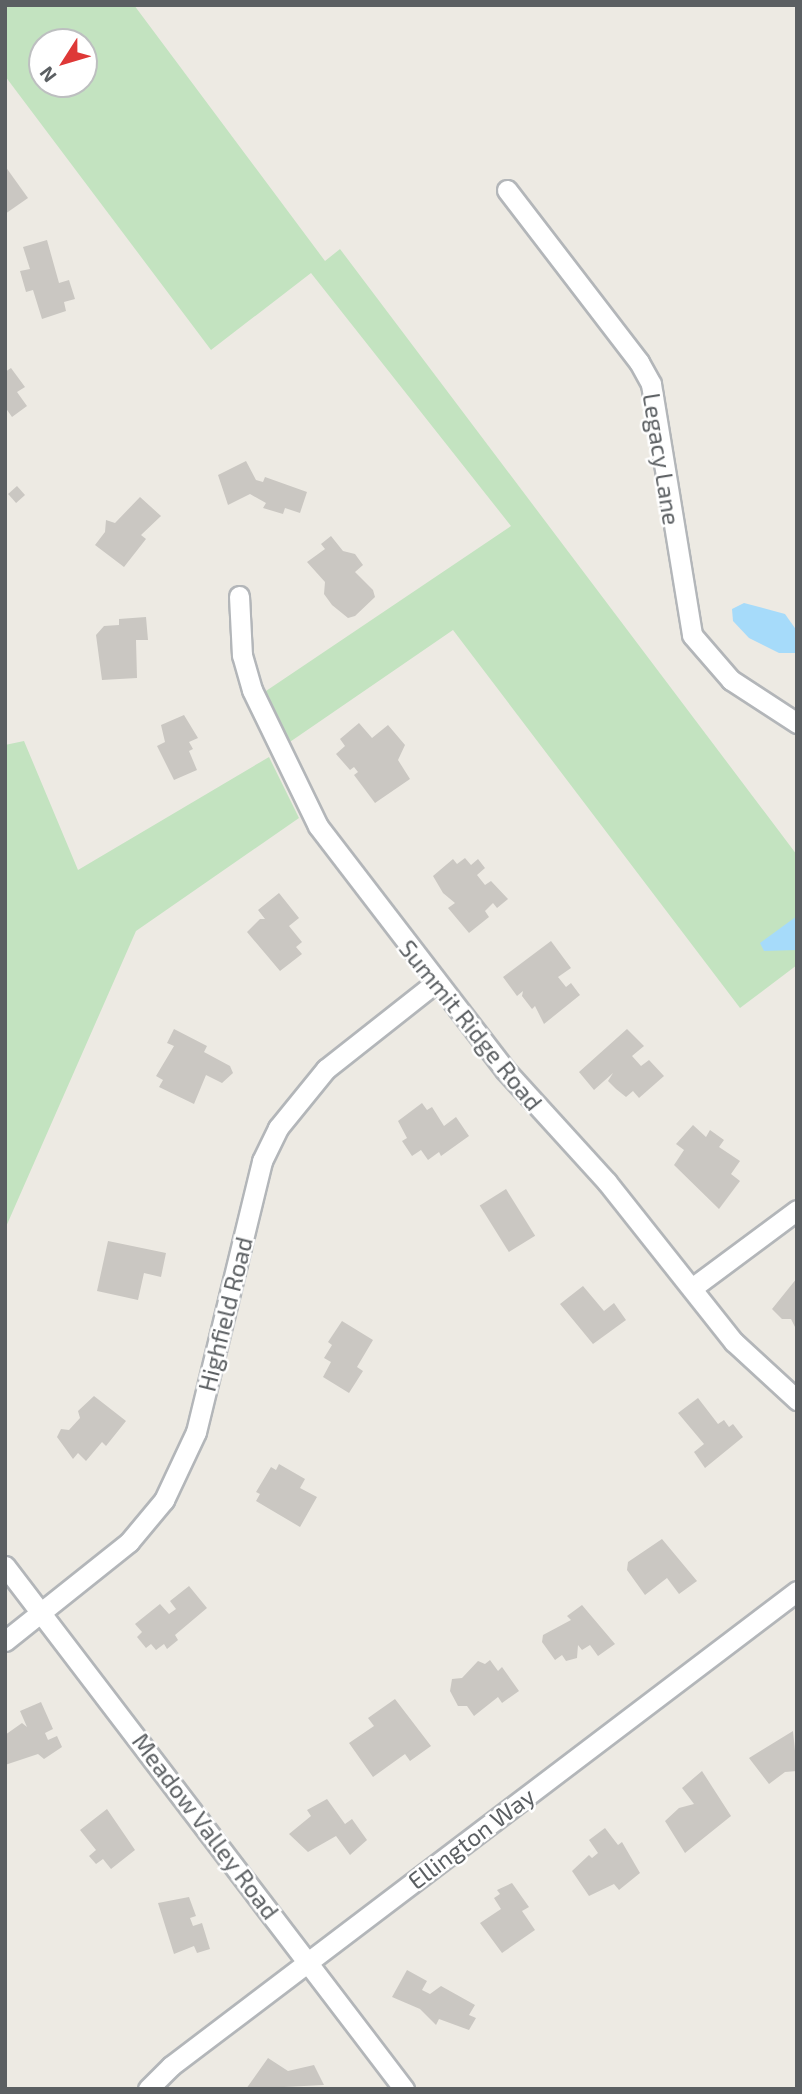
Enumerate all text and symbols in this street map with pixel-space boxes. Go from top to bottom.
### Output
north arrow [28,28,98,98]
text: N [34,62,61,87]
street label: Legacy Lane [637,391,687,527]
street label: Summit Ridge Road [393,934,549,1116]
street label: Highfield Road [192,1234,258,1394]
street label: Meadow Valley Road [126,1727,286,1925]
street label: Ellington Way [402,1781,540,1895]

